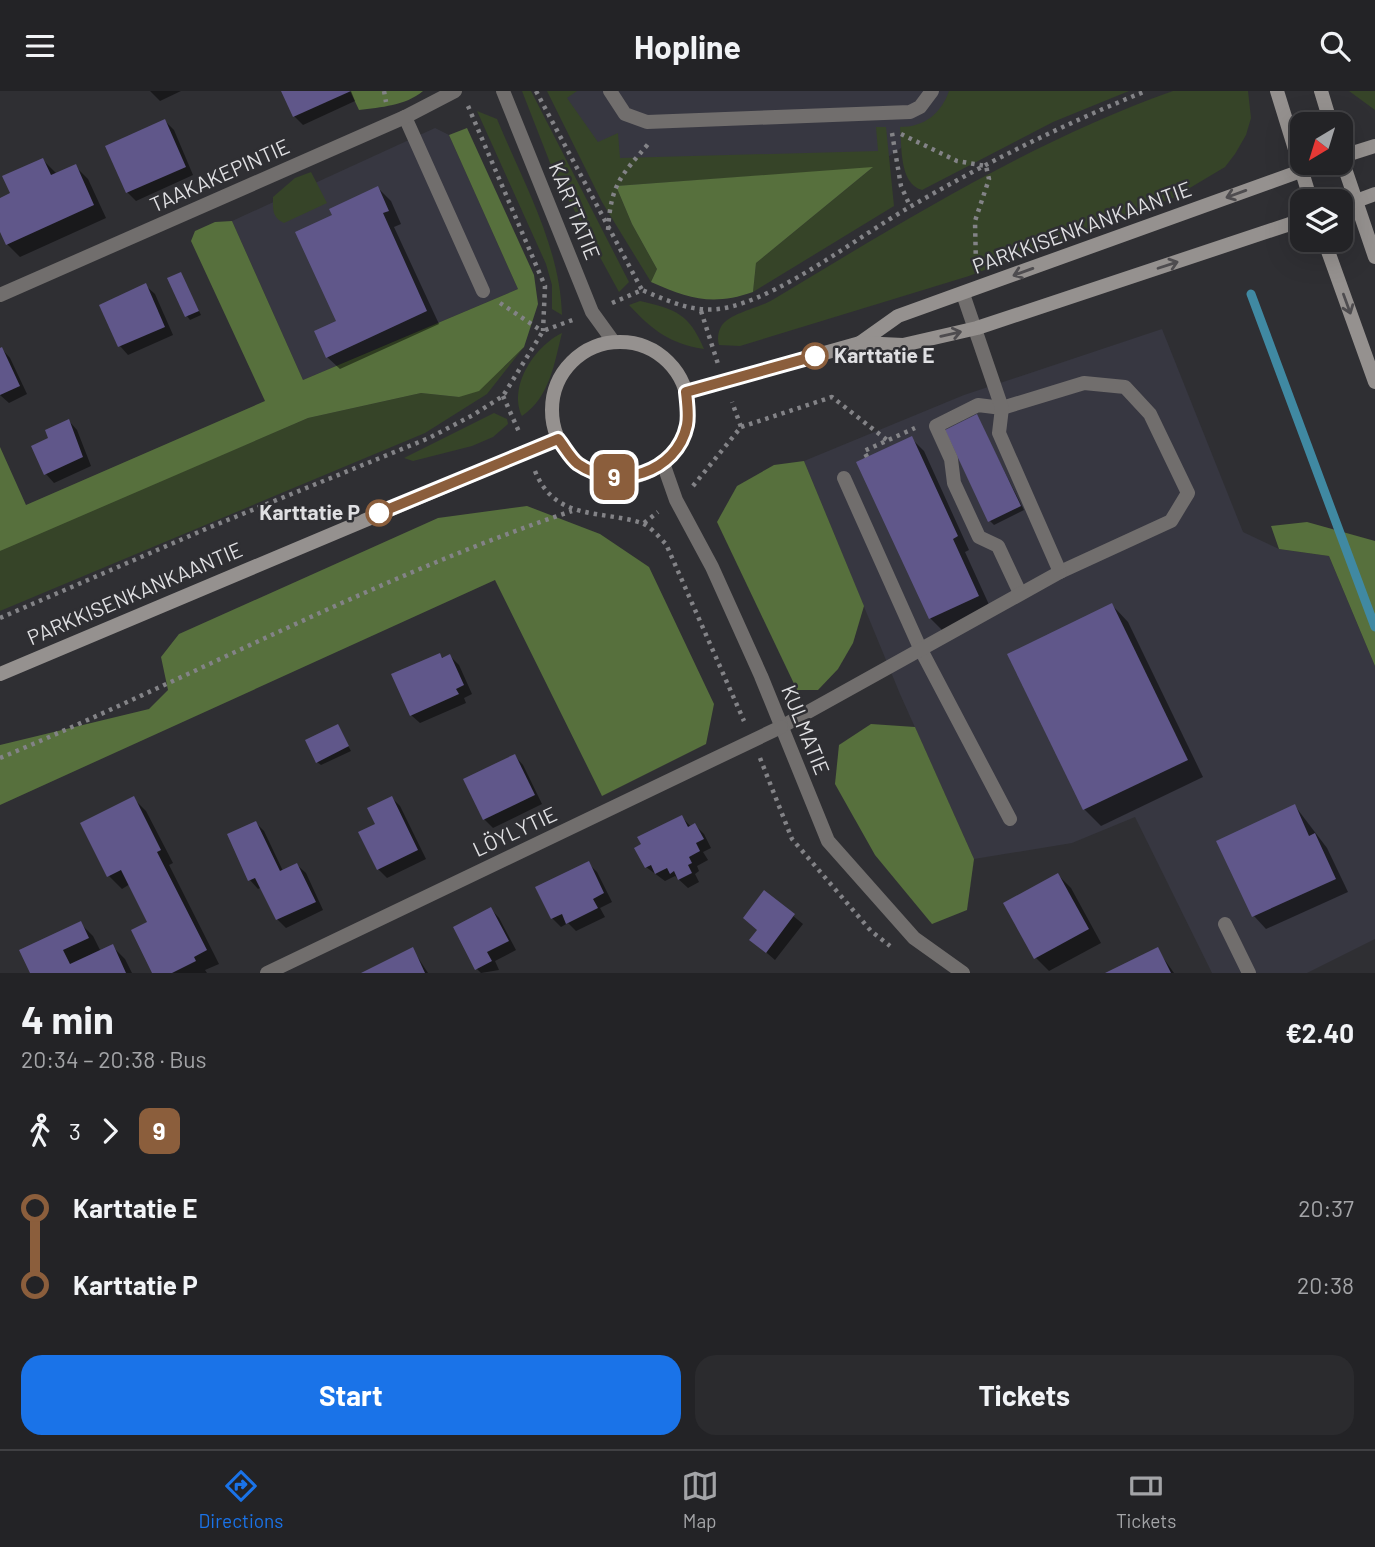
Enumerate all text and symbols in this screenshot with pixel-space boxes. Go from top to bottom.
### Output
icon: menu [21,27,59,65]
text: Hopline [634,27,741,65]
icon: search [1316,27,1354,65]
north arrow [1290,112,1353,175]
map controls [1290,112,1353,252]
street label: TAAKAKEPINTIE [146,133,293,217]
street label: KARTTATIE [544,158,606,263]
street label: PARKKISENKANKAANTIE [969,175,1194,278]
one-way arrow [1226,189,1248,201]
button: layers [1290,189,1353,252]
one-way arrow [1157,258,1179,271]
one-way arrow [1012,267,1034,279]
one-way arrow [1341,293,1354,315]
one-way arrow [939,327,962,340]
place label: Karttatie E [834,342,935,367]
marker: Karttatie E [802,343,828,369]
line badge: 9 [591,454,637,500]
text: 9 [608,462,620,491]
place label: Karttatie P [259,499,360,524]
marker: Karttatie P [366,500,392,526]
street label: PARKKISENKANKAANTIE [23,536,246,649]
street label: KULMATIE [777,681,836,778]
street label: LÖYLYTIE [468,800,560,861]
text: 4 min [21,996,114,1042]
text: €2.40 [1285,1017,1354,1048]
text: 20:34 – 20:38 · Bus [21,1045,207,1073]
icon: walk [21,1112,59,1150]
icon: forward [91,1112,129,1150]
text: 9 [153,1116,166,1145]
text: 3 [69,1117,81,1145]
text: Karttatie E [73,1192,197,1223]
text: 20:37 [1298,1194,1354,1222]
text: Karttatie P [73,1269,198,1300]
text: 20:38 [1297,1271,1354,1299]
button: Start [21,1355,681,1435]
button: Tickets [695,1355,1354,1435]
tab: Directions [199,1467,284,1532]
tab: Map [681,1467,719,1532]
tab: Tickets [1116,1467,1176,1532]

